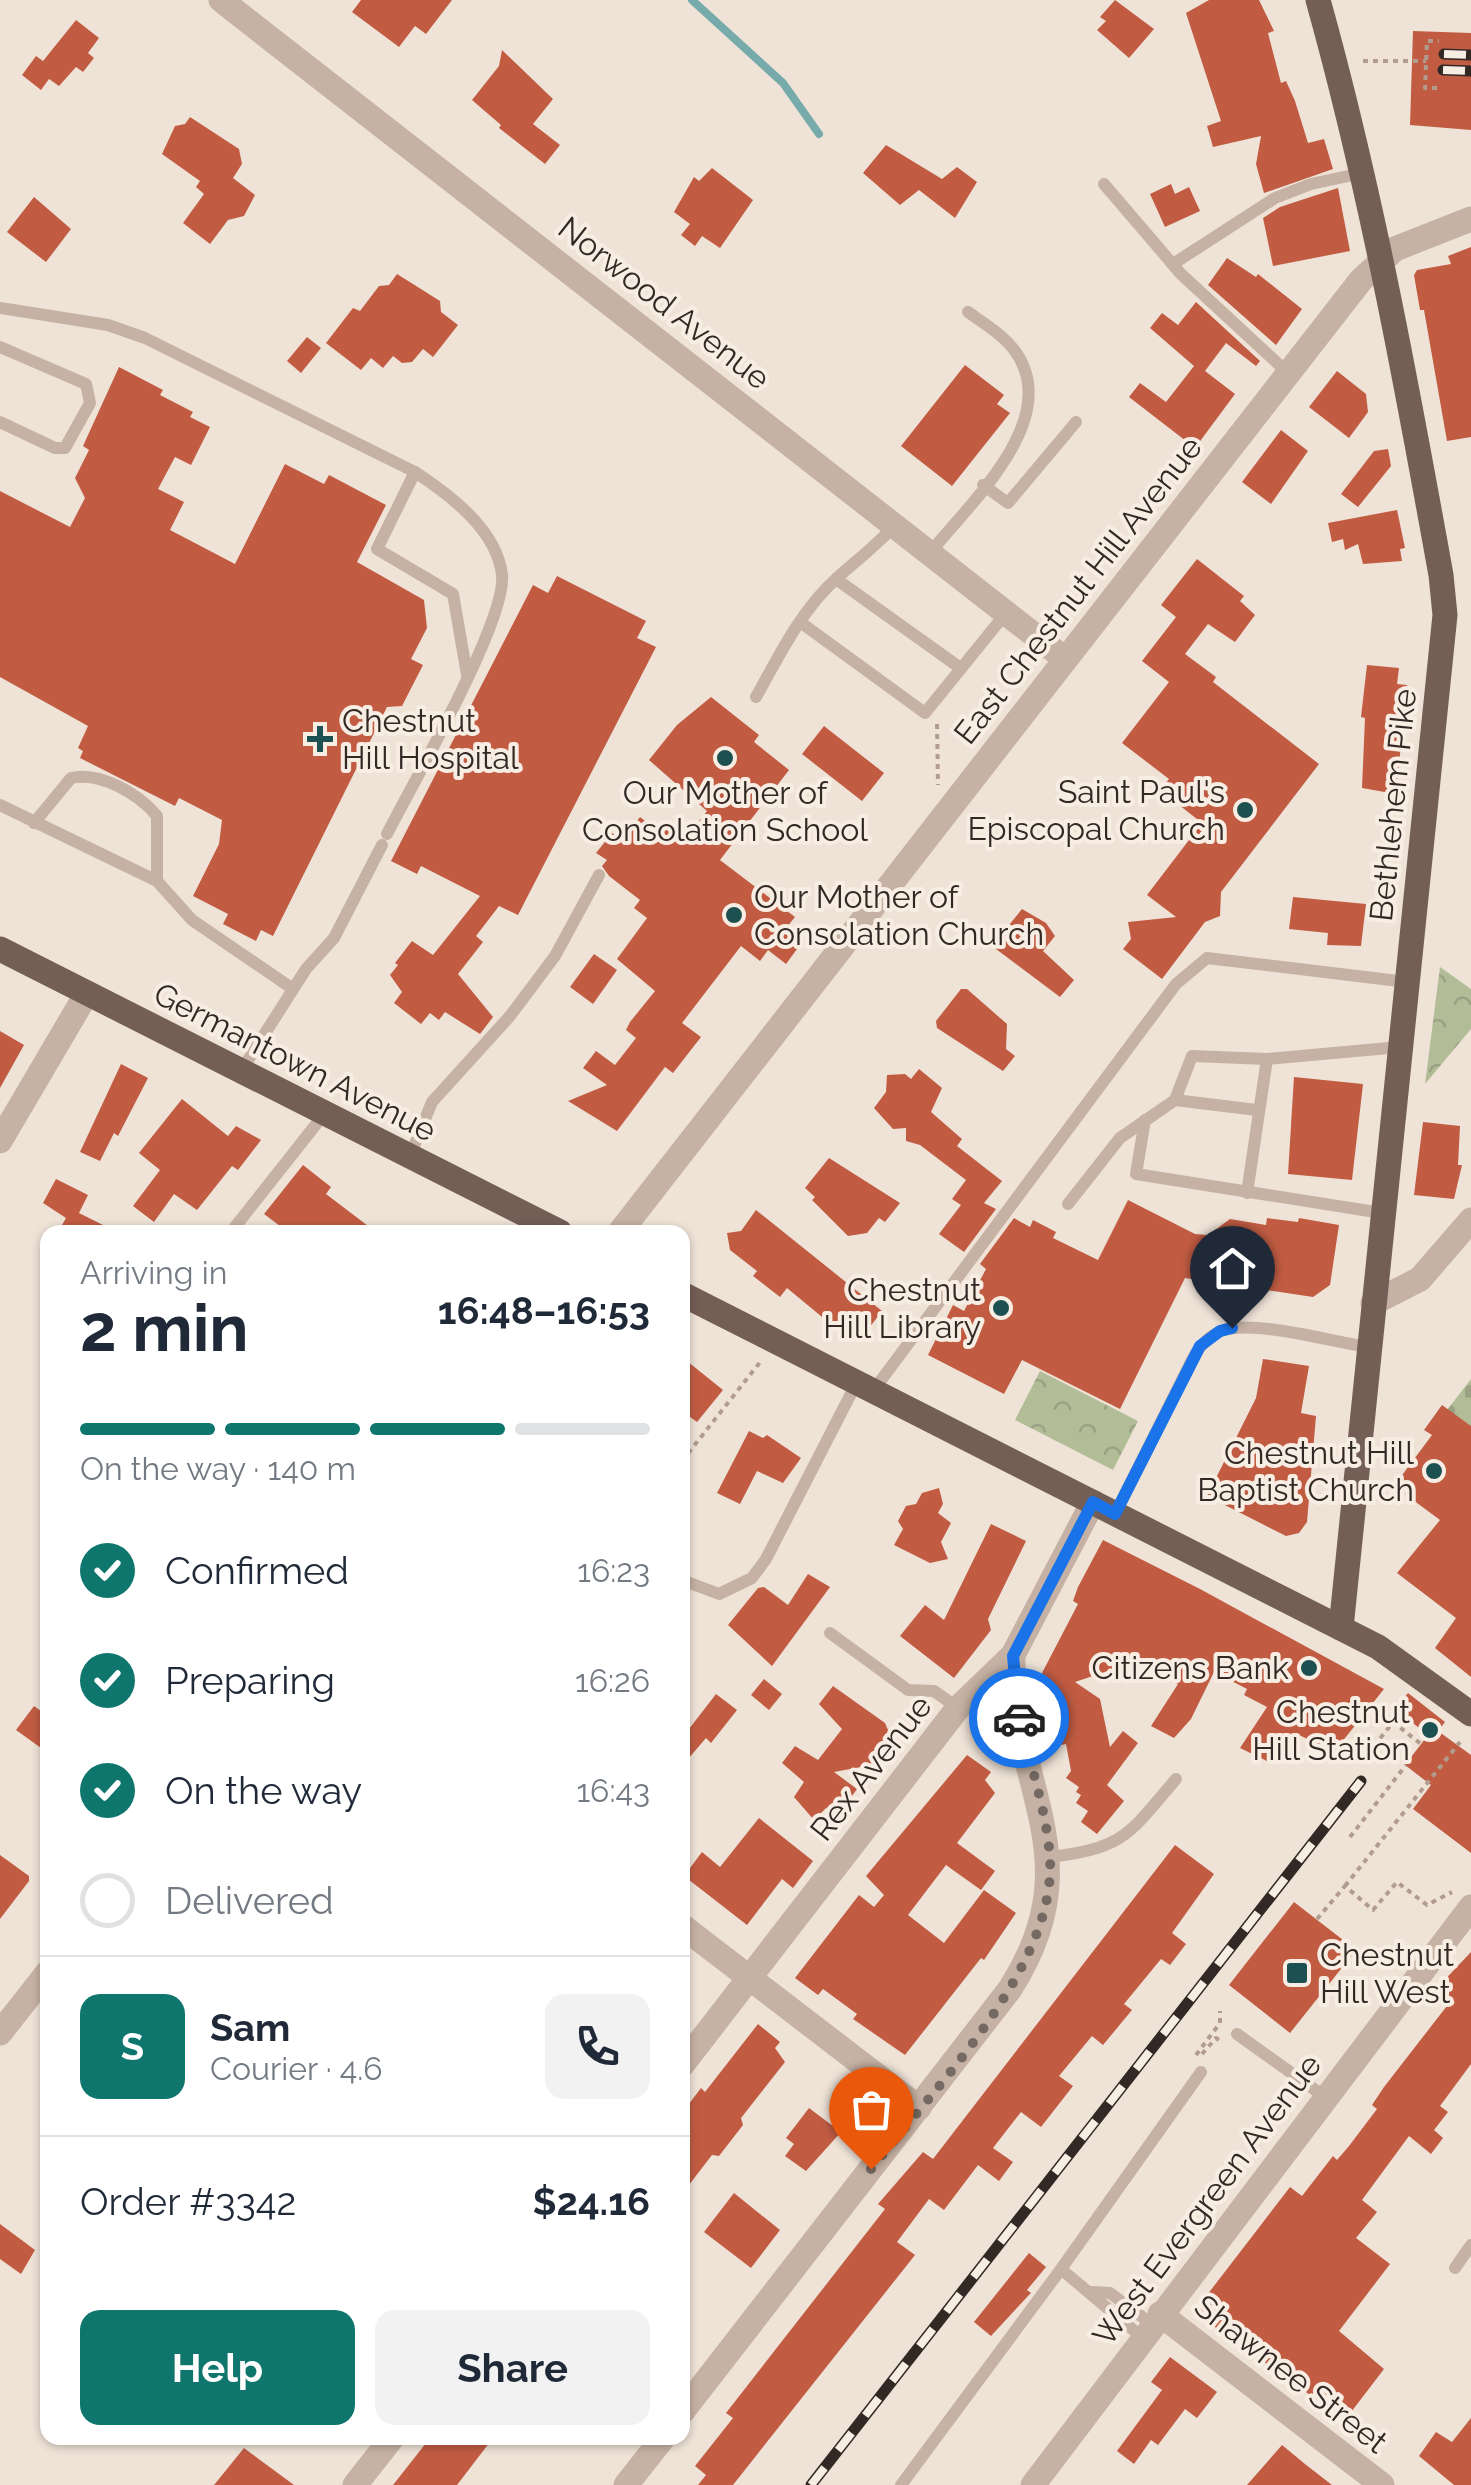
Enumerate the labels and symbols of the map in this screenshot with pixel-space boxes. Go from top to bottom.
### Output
street label: Norwood Avenue [551,209,777,396]
street label: East Chestnut Hill Avenue [946,429,1209,751]
street label: Bethlehem Pike [1362,687,1423,923]
place label: Chestnut Hill Hospital [342,702,519,776]
marker: Chestnut Hill Hospital [307,726,333,752]
marker: Our Mother of Consolation School [714,747,736,769]
place label: Saint Paul's Episcopal Church [967,773,1225,847]
place label: Our Mother of Consolation School [582,774,868,848]
marker: Saint Paul's Episcopal Church [1234,799,1256,821]
place label: Our Mother of Consolation Church [754,878,1044,952]
marker: Our Mother of Consolation Church [723,904,745,926]
street label: Germantown Avenue [148,974,442,1149]
pin [1190,1226,1275,1329]
place label: Chestnut Hill Library [823,1271,981,1345]
marker: Chestnut Hill Library [990,1297,1012,1319]
place label: Chestnut Hill Baptist Church [1197,1434,1414,1508]
marker: Chestnut Hill Baptist Church [1423,1460,1445,1482]
place label: Citizens Bank [1092,1649,1289,1686]
marker: Citizens Bank [1298,1657,1320,1679]
courier [969,1668,1069,1768]
street label: Rex Avenue [802,1688,939,1848]
place label: Chestnut Hill Station [1252,1693,1410,1767]
marker: Chestnut Hill Station [1419,1719,1441,1741]
place label: Chestnut Hill West [1320,1936,1454,2010]
marker: Chestnut Hill West [1284,1960,1310,1986]
street label: West Evergreen Avenue [1085,2047,1328,2353]
pin [829,2067,914,2170]
street label: Shawnee Street [1188,2287,1395,2460]

